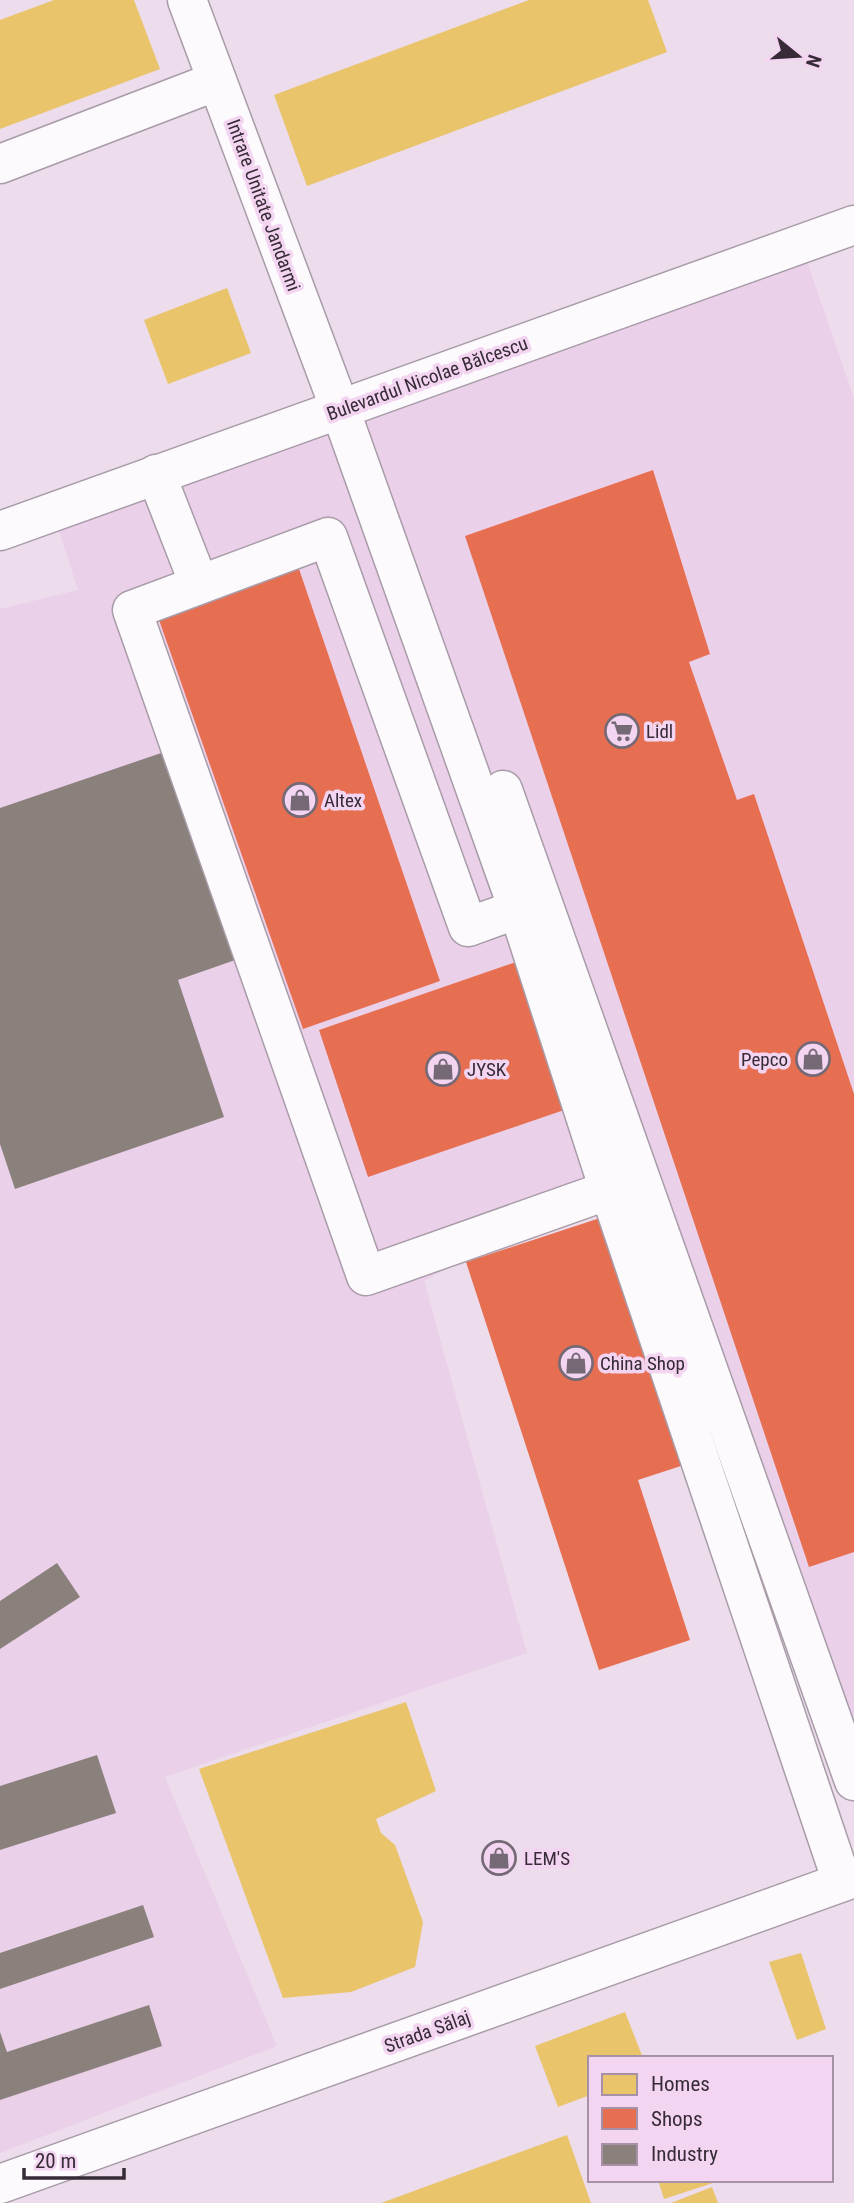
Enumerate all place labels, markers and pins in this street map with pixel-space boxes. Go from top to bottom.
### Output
supermarket icon: Lidl [603,712,641,750]
place label: Lidl [646,720,673,743]
shop icon: Altex [281,781,319,819]
place label: Altex [324,789,362,812]
shop icon: Pepco [794,1040,832,1078]
place label: Pepco [741,1048,788,1071]
shop icon: JYSK [424,1050,462,1088]
place label: JYSK [467,1058,507,1081]
shop icon: China Shop [557,1344,595,1382]
place label: China Shop [600,1352,685,1375]
shop icon: LEM'S [480,1839,518,1877]
place label: LEM'S [524,1847,570,1870]

